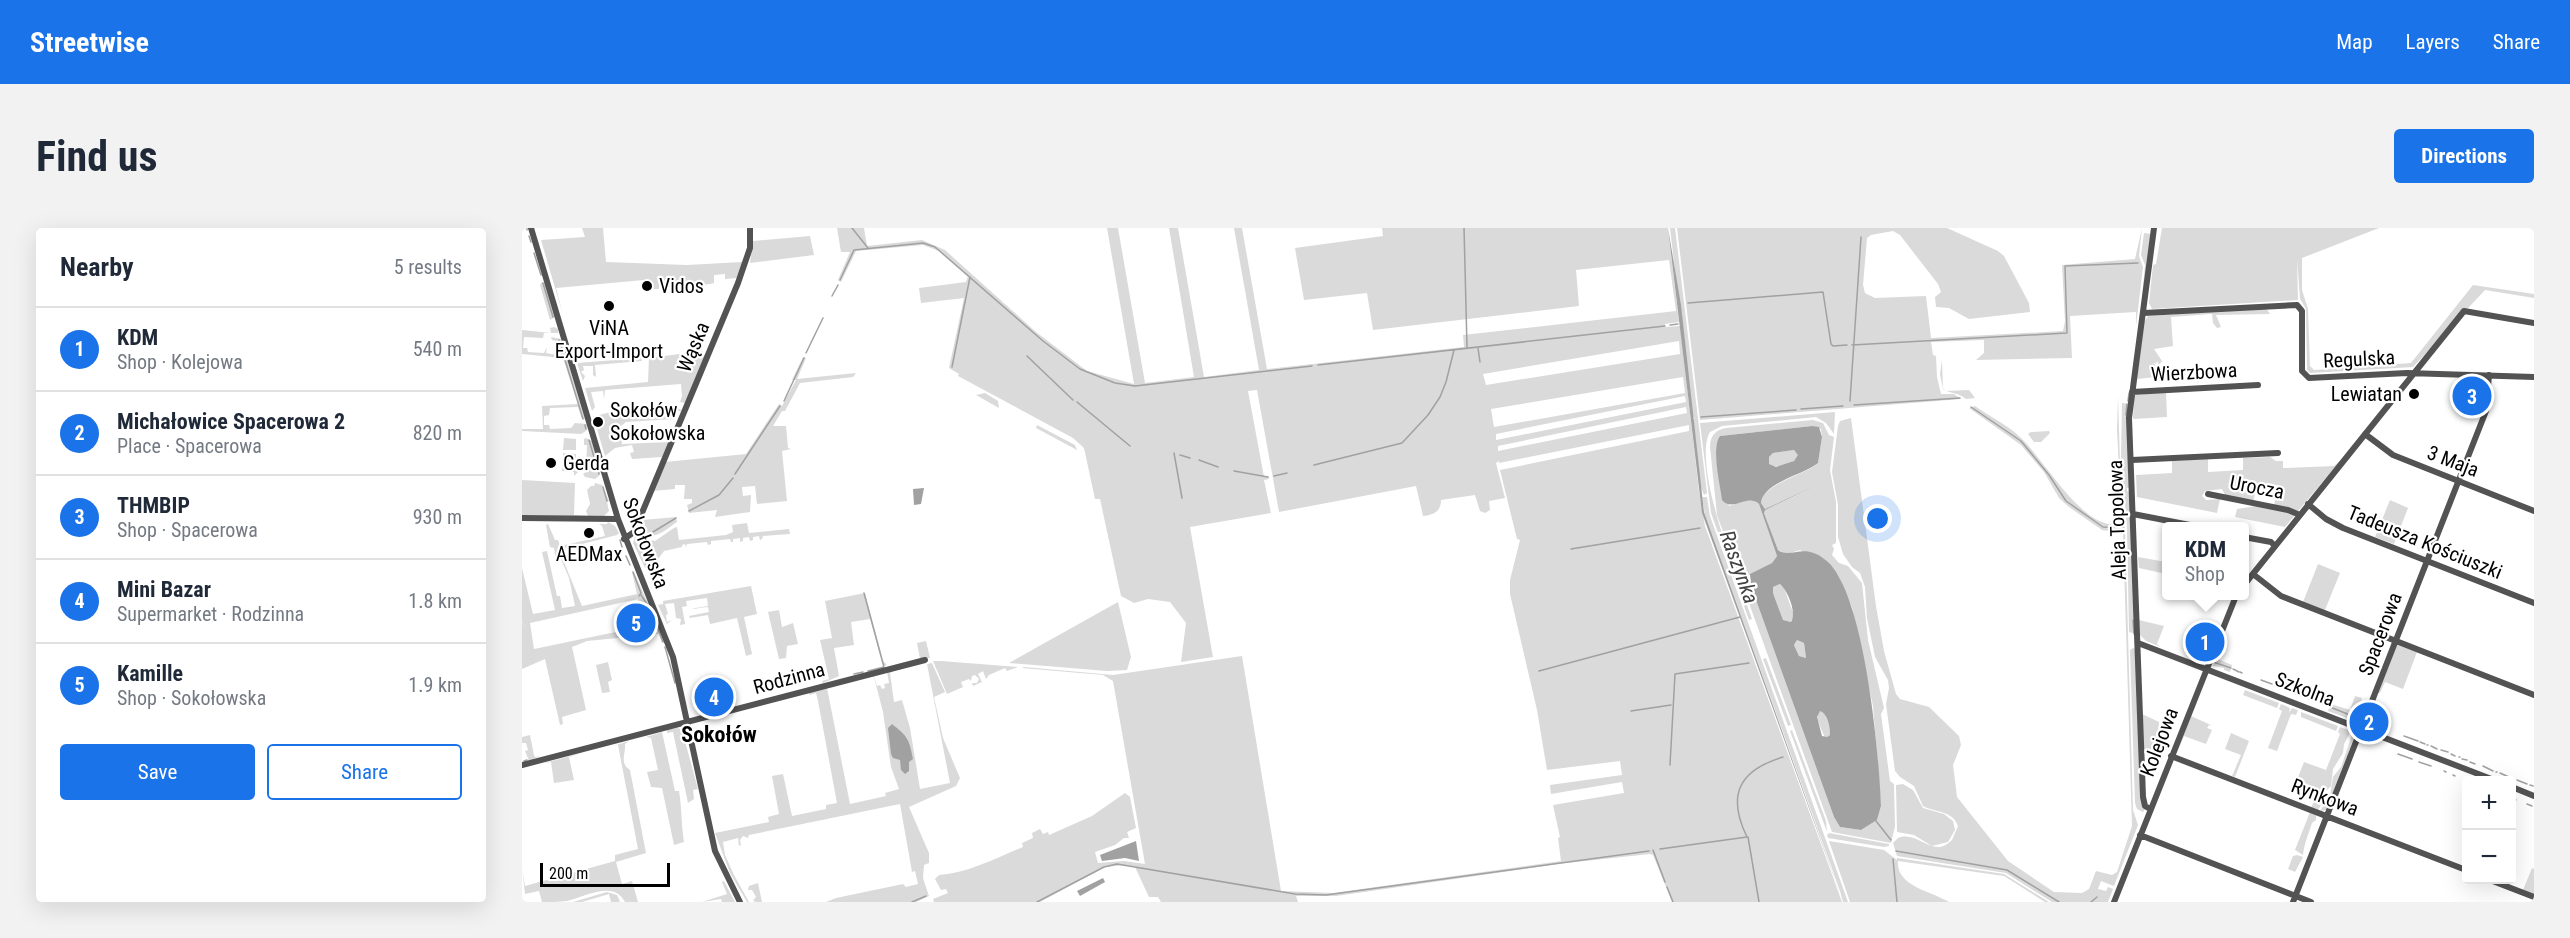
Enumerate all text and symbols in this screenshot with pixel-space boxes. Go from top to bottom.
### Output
text: Streetwise [30,26,149,59]
text: Map [2336,30,2373,54]
text: Layers [2406,30,2460,54]
text: Share [2493,30,2540,54]
button: Directions [2394,129,2534,183]
text: Find us [36,132,157,181]
text: Nearby [60,252,134,282]
text: 5 results [394,255,462,279]
place label: Vidos [659,274,704,298]
marker: Vidos [640,279,654,293]
marker: ViNA Export-Import [602,299,616,313]
place label: ViNA Export-Import [555,316,663,363]
street label: Wąska [672,318,714,376]
text: KDM [117,325,158,350]
text: 1 [74,337,85,361]
text: 540 m [413,337,462,361]
street label: Regulska [2323,345,2395,373]
text: Shop · Kolejowa [117,350,243,374]
street label: Wierzbowa [2150,358,2238,386]
pin: 3 [2452,374,2492,418]
place label: Lewiatan [2331,382,2402,406]
marker: Lewiatan [2407,387,2421,401]
place label: Sokołów Sokołowska [610,398,705,445]
text: Michałowice Spacerowa 2 [117,409,345,434]
marker: Sokołów Sokołowska [591,415,605,429]
text: 2 [74,421,85,445]
text: 820 m [413,421,462,445]
text: Place · Spacerowa [117,434,262,458]
street label: 3 Maja [2424,440,2482,482]
place label: Gerda [563,451,610,475]
marker: Gerda [544,456,558,470]
street label: Aleja Topolowa [2103,459,2131,581]
street label: Urocza [2228,470,2286,504]
text: THMBIP [117,493,190,518]
street label: Sokołowska [618,494,674,592]
street label: Tadeusza Kościuszki [2344,500,2506,584]
your location [1863,504,1892,533]
text: 3 [74,505,85,529]
text: 930 m [413,505,462,529]
text: Shop · Spacerowa [117,518,258,542]
popup [2162,522,2249,600]
marker: AEDMax [582,526,596,540]
water label: Raszynka [1715,527,1763,607]
text: KDM [2185,537,2226,562]
place label: AEDMax [556,542,622,566]
text: Shop [2185,562,2225,586]
text: Mini Bazar [117,577,211,602]
text: 4 [74,589,85,613]
text: 1.8 km [408,589,462,613]
street label: Spacerowa [2353,589,2407,679]
pin: 5 [616,600,656,646]
text: Supermarket · Rodzinna [117,602,304,626]
pin: 1 [2186,620,2224,664]
street label: Rodzinna [751,657,827,699]
text: Kamille [117,661,183,686]
street label: Szkolna [2272,667,2338,711]
text: 5 [74,673,85,697]
text: 1.9 km [408,673,462,697]
pin: 4 [694,674,734,720]
text: Shop · Sokołowska [117,686,266,710]
pin: 2 [2350,700,2388,744]
street label: Kolejowa [2135,704,2183,780]
district label: Sokołów [681,722,757,747]
button: Save [60,744,255,800]
button: Share [267,744,462,800]
street label: Rynkowa [2288,773,2362,821]
map controls [2462,776,2516,884]
button: + [2462,776,2516,830]
button: − [2462,830,2516,884]
scale bar [540,860,670,888]
text: 200 m [549,864,588,883]

